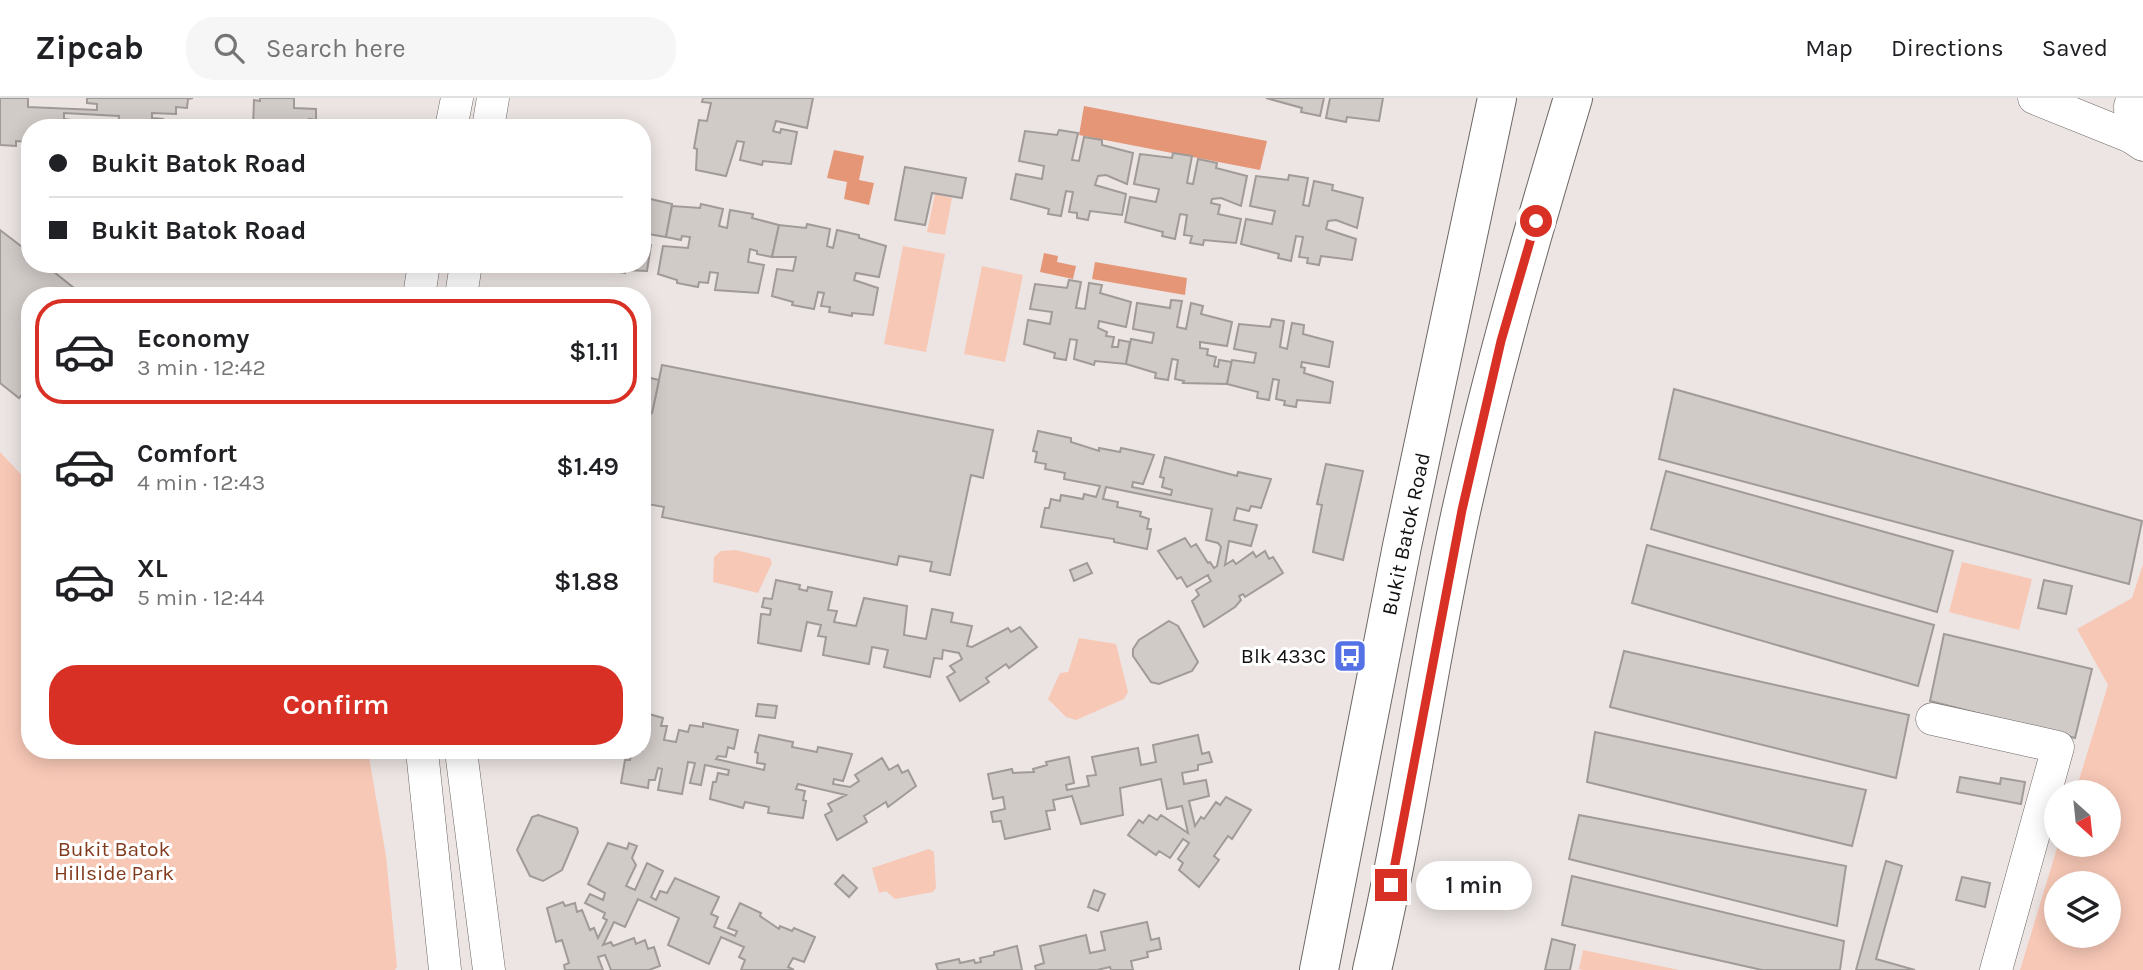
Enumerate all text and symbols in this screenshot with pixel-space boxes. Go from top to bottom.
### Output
search box [186,17,676,80]
text: Zipcab [35,29,144,67]
icon: search [210,29,248,67]
text: Search here [266,33,406,64]
text: Map [1805,34,1853,62]
text: Directions [1891,34,2004,62]
text: Saved [2042,34,2108,62]
text: Bukit Batok Road [91,148,307,179]
route start [1520,205,1552,237]
text: Bukit Batok Road [91,215,307,246]
icon: car [53,320,116,383]
text: Economy [137,323,249,354]
text: $1.11 [569,336,619,367]
text: 3 min · 12:42 [137,354,266,381]
icon: car [53,435,116,498]
text: Comfort [137,438,238,469]
street label: Bukit Batok Road [1377,450,1435,618]
text: $1.49 [556,451,619,482]
text: 4 min · 12:43 [137,469,265,496]
icon: car [53,550,116,613]
text: XL [137,553,168,584]
text: $1.88 [554,566,619,597]
text: 5 min · 12:44 [137,584,265,611]
bus stop icon: Blk 433C [1331,637,1369,675]
place label: Blk 433C [1241,644,1326,668]
button: Confirm [49,665,623,745]
north arrow [2044,780,2121,858]
map controls [2044,780,2121,948]
park label: Bukit Batok Hillside Park [54,837,174,885]
callout: 1 min [1416,860,1531,910]
route end [1375,869,1407,901]
button: layers [2044,871,2121,948]
text: 1 min [1445,872,1503,899]

